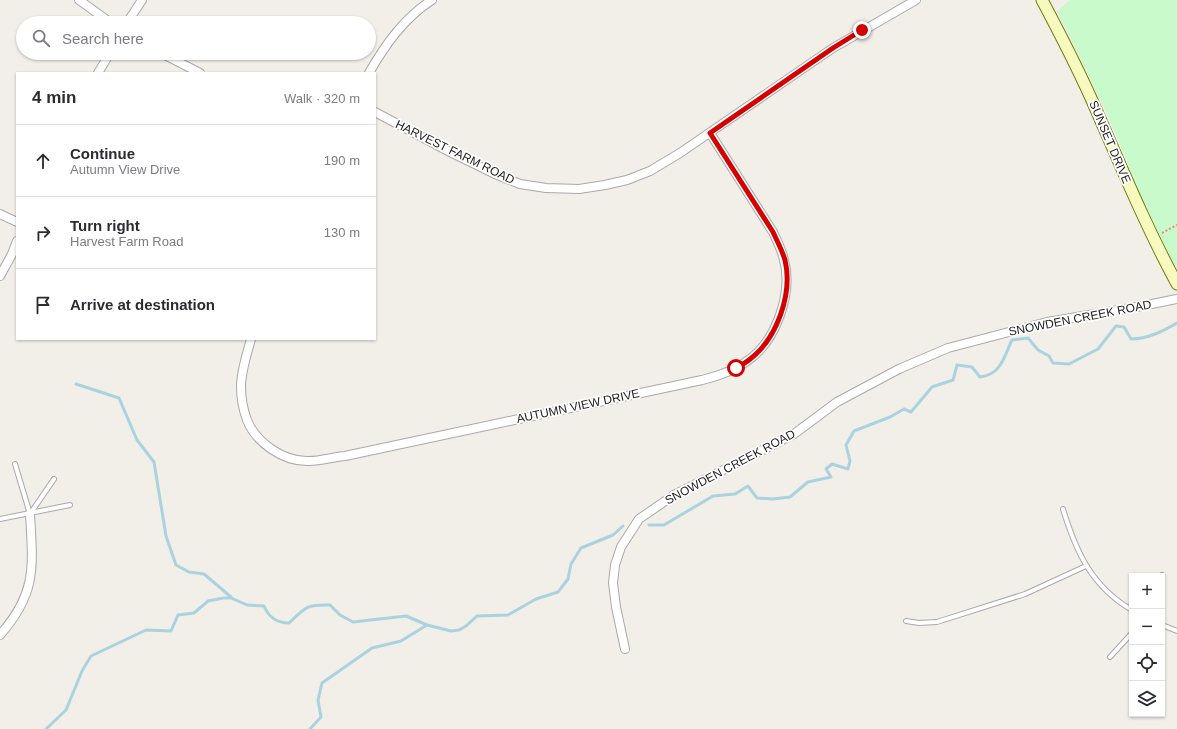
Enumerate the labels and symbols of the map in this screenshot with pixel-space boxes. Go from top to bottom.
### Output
route end [853,21,871,39]
street label: SUNSET DRIVE [1086,99,1134,185]
street label: HARVEST FARM ROAD [393,117,517,187]
street label: SNOWDEN CREEK ROAD [1007,297,1153,339]
route start [727,359,745,377]
street label: AUTUMN VIEW DRIVE [515,386,641,426]
street label: SNOWDEN CREEK ROAD [663,427,798,507]

